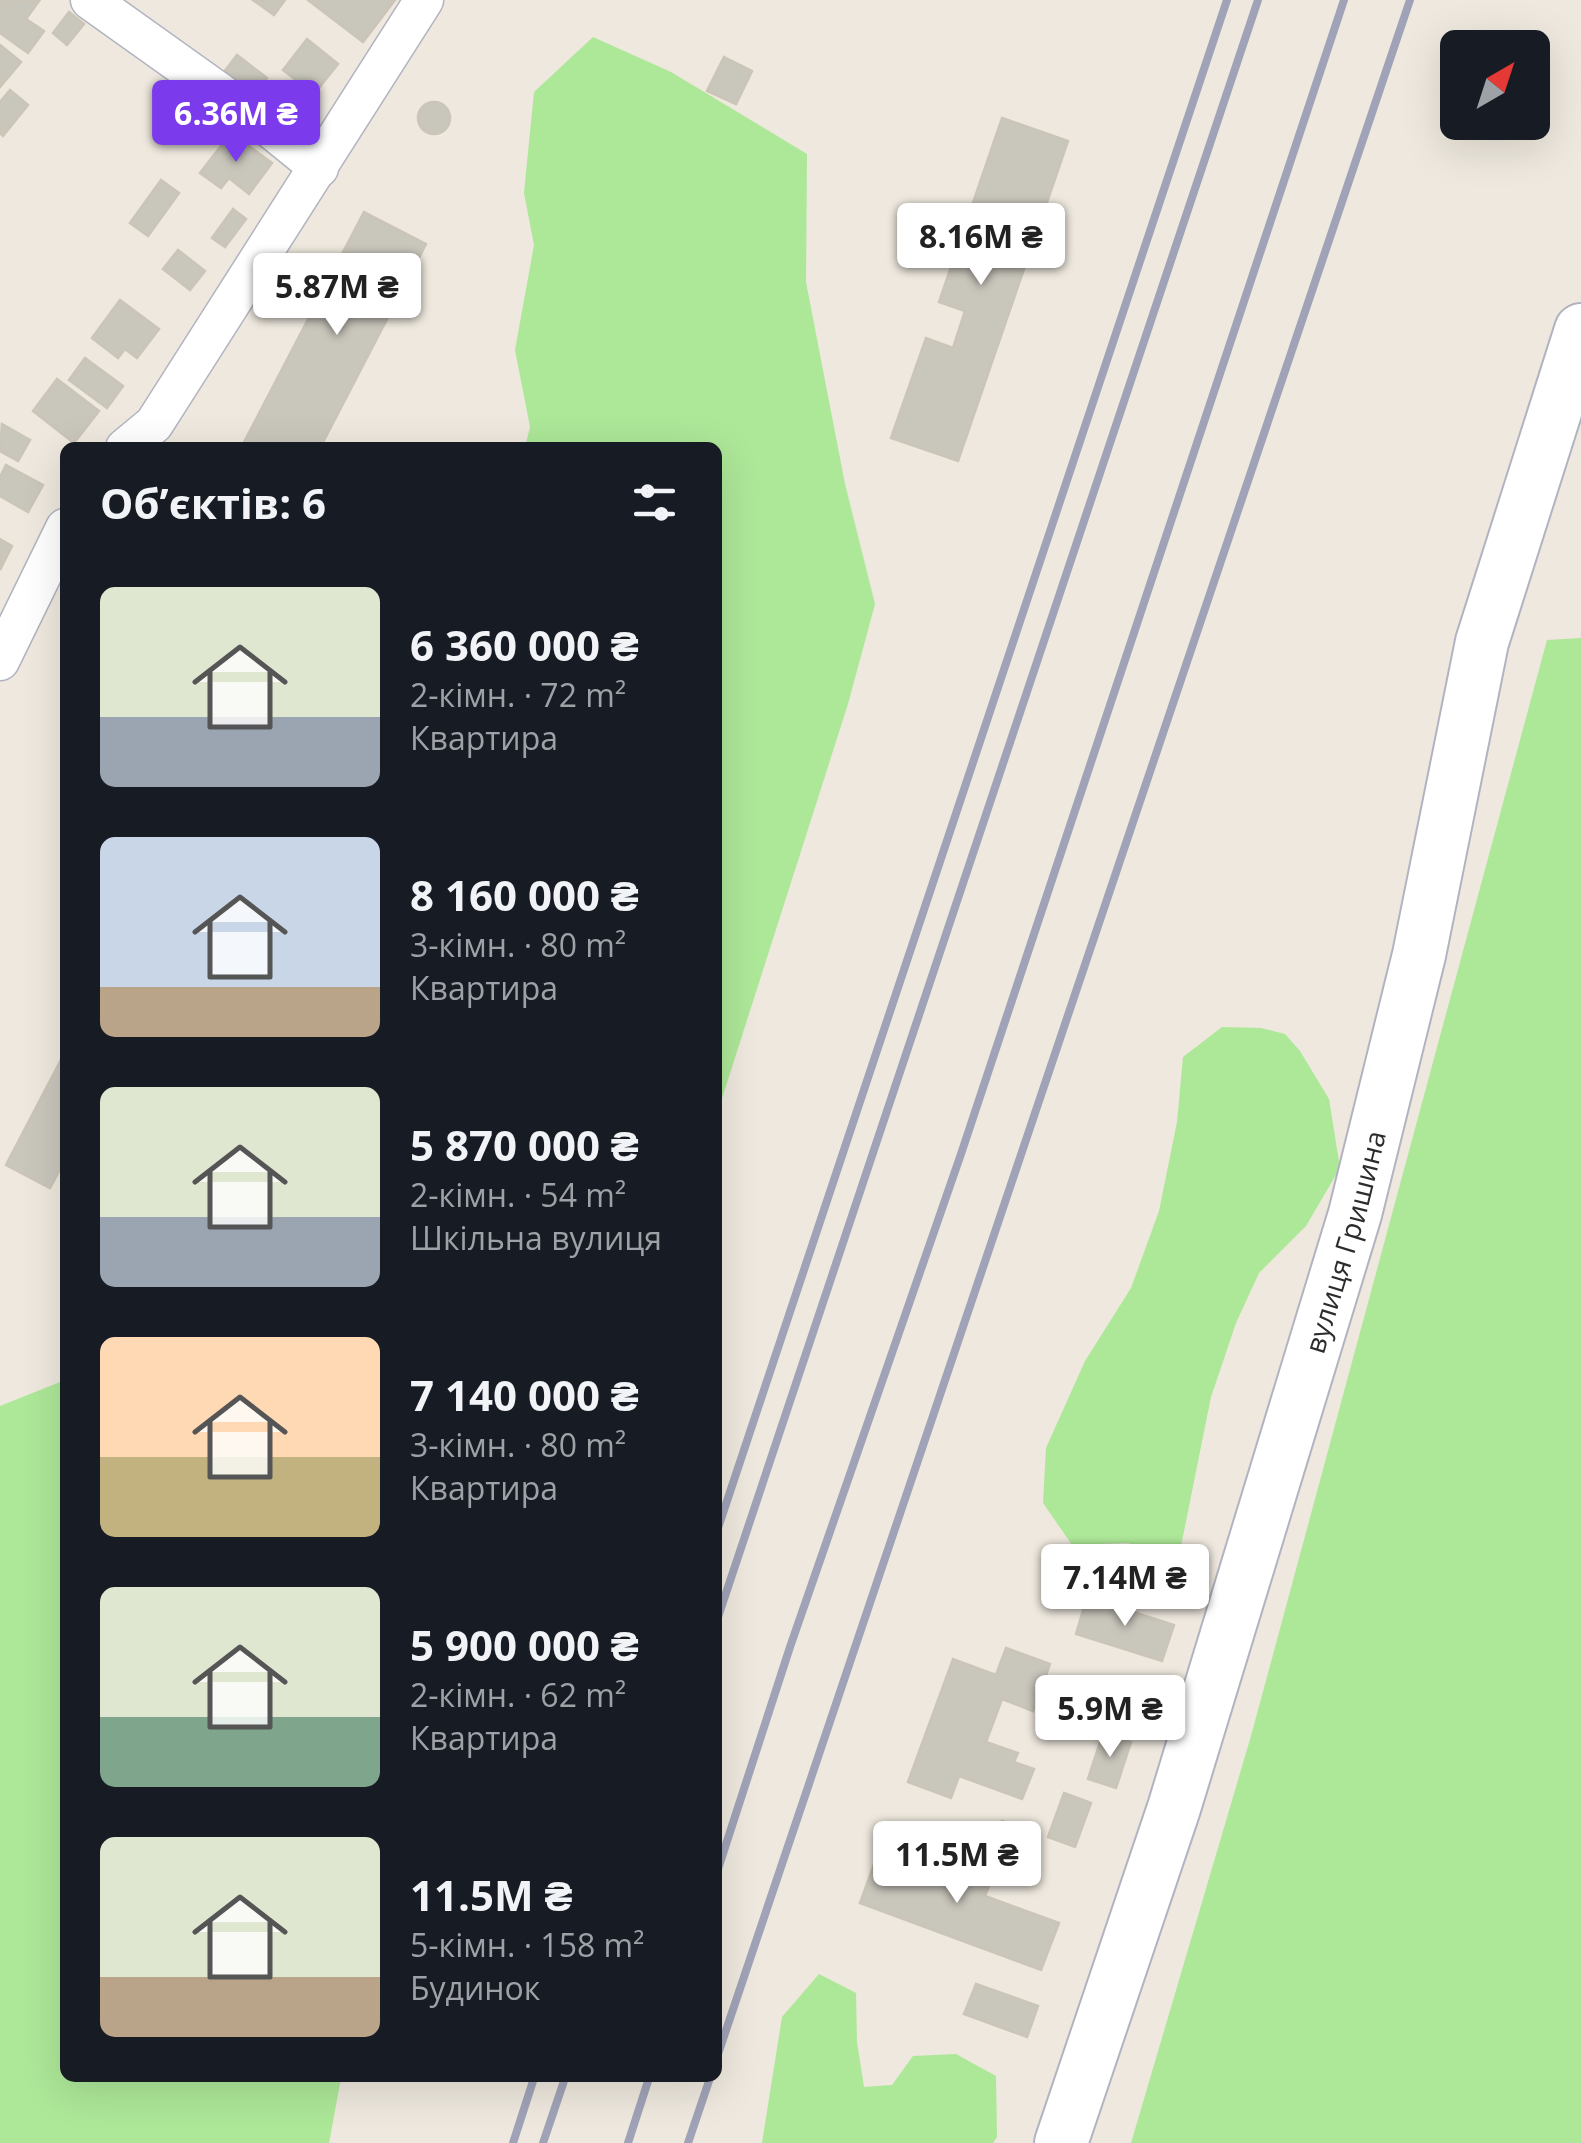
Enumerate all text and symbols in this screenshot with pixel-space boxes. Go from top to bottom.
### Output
north arrow [1440,30,1550,140]
map controls [1440,30,1550,140]
pin: 6.36M ₴ [144,80,328,165]
text: 6.36M ₴ [174,91,298,134]
pin: 8.16M ₴ [889,203,1073,288]
text: 8.16M ₴ [919,214,1043,257]
pin: 5.87M ₴ [245,253,429,338]
text: 5.87M ₴ [275,264,399,307]
text: Об’єктів: 6 [100,474,326,531]
icon: filters [627,475,682,530]
text: 6 360 000 ₴ [410,616,639,673]
icon: home [180,627,300,747]
text: 2-кімн. · 72 m² [410,673,626,716]
text: Квартира [410,716,558,759]
text: 8 160 000 ₴ [410,866,639,923]
icon: home [180,877,300,997]
text: 3-кімн. · 80 m² [410,923,626,966]
text: Квартира [410,966,558,1009]
text: 5 870 000 ₴ [410,1116,639,1173]
icon: home [180,1127,300,1247]
street label: вулиця Гришина [1295,1127,1394,1358]
text: 2-кімн. · 54 m² [410,1173,626,1216]
text: Шкільна вулиця [410,1216,662,1259]
text: 7 140 000 ₴ [410,1366,639,1423]
icon: home [180,1377,300,1497]
text: 3-кімн. · 80 m² [410,1423,626,1466]
text: Квартира [410,1466,558,1509]
pin: 7.14M ₴ [1033,1544,1217,1629]
text: 7.14M ₴ [1063,1555,1187,1598]
text: 5 900 000 ₴ [410,1616,639,1673]
icon: home [180,1627,300,1747]
text: 2-кімн. · 62 m² [410,1673,626,1716]
pin: 5.9M ₴ [1029,1675,1191,1760]
text: 5.9M ₴ [1057,1686,1163,1729]
text: Квартира [410,1716,558,1759]
pin: 11.5M ₴ [865,1821,1049,1906]
text: 11.5M ₴ [895,1832,1019,1875]
text: 11.5M ₴ [410,1866,573,1923]
icon: home [180,1877,300,1997]
text: 5-кімн. · 158 m² [410,1923,644,1966]
text: Будинок [410,1966,540,2009]

